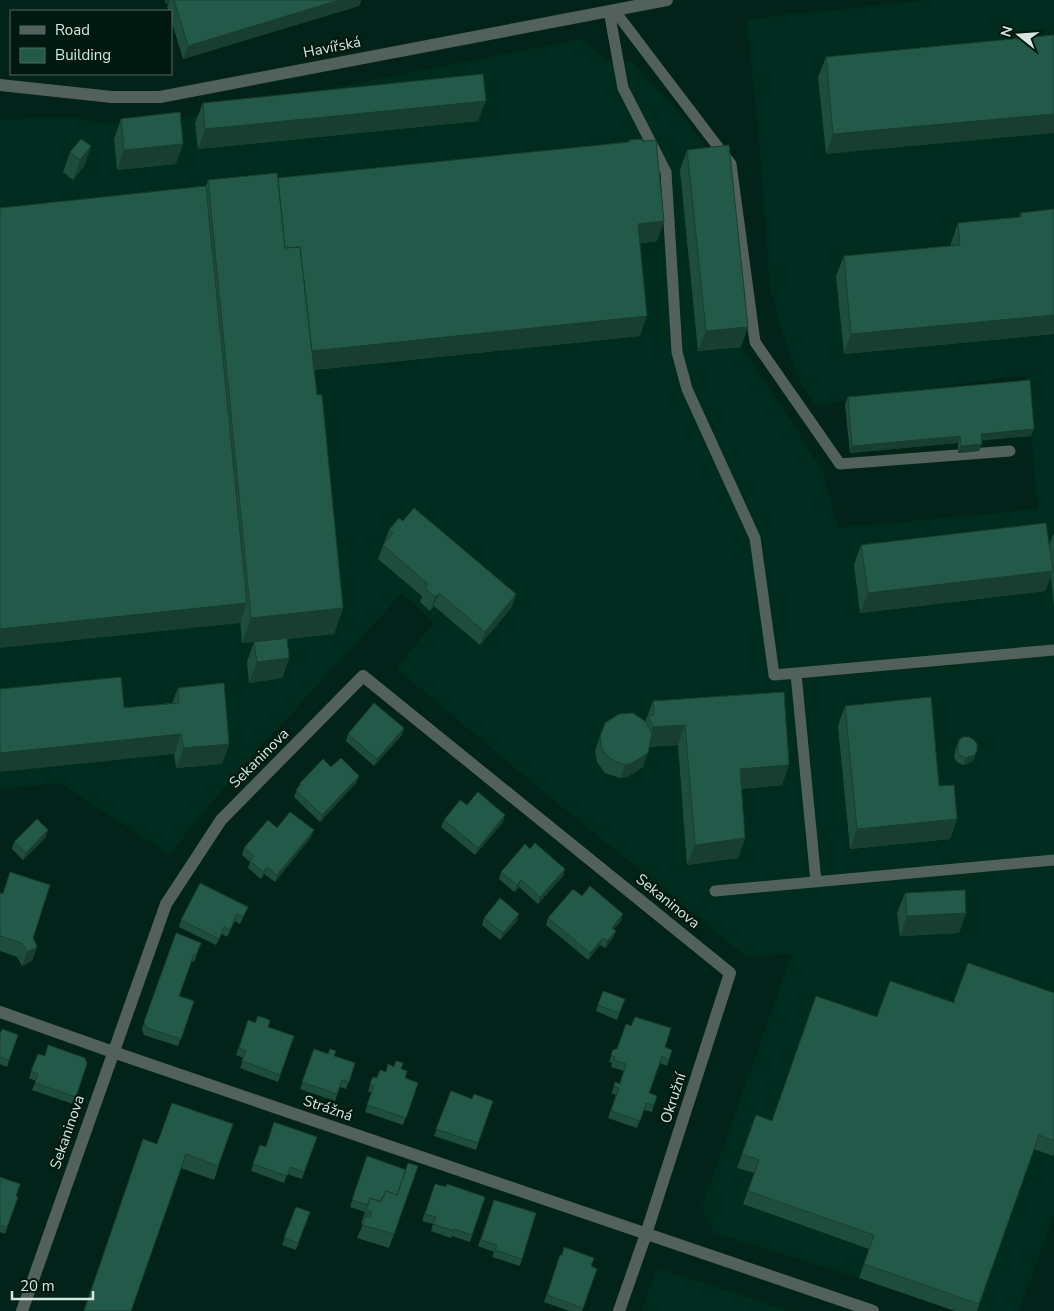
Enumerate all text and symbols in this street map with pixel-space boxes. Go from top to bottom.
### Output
legend [10,10,172,75]
north arrow [994,10,1044,60]
text: Road [55,20,90,40]
text: N [996,24,1018,39]
street label: Havířská [301,32,363,62]
text: Building [55,45,111,65]
street label: Sekaninova [225,724,293,792]
street label: Sekaninova [632,869,704,933]
street label: Okružní [655,1069,691,1126]
street label: Strážná [301,1090,355,1126]
street label: Sekaninova [45,1092,89,1172]
scale bar [12,1268,94,1300]
text: 20 m [20,1276,55,1296]

